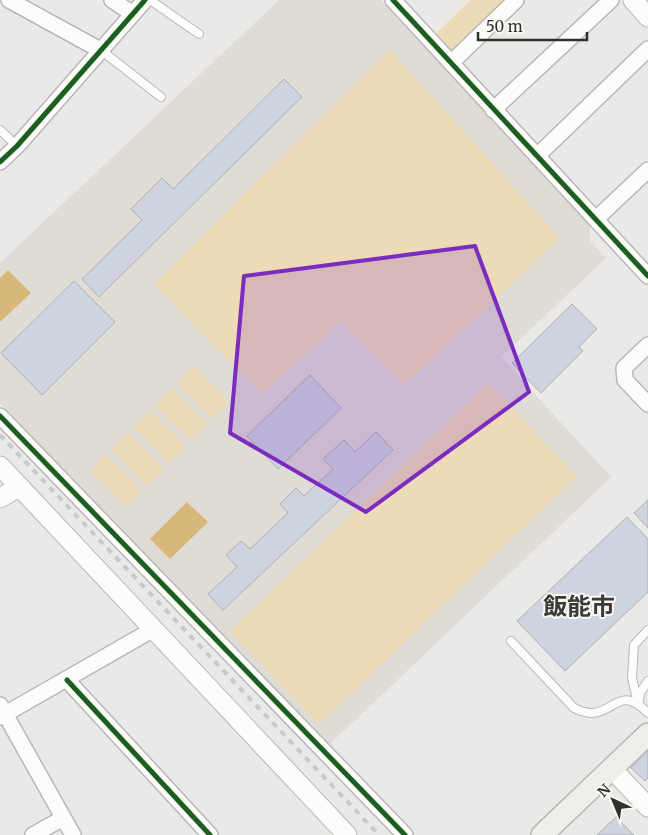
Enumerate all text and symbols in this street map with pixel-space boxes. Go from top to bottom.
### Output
scale bar [478,10,587,42]
text: 50 m [486,17,523,36]
district label: 飯能市 [543,591,615,622]
north arrow [588,775,638,825]
text: N [594,780,614,801]

